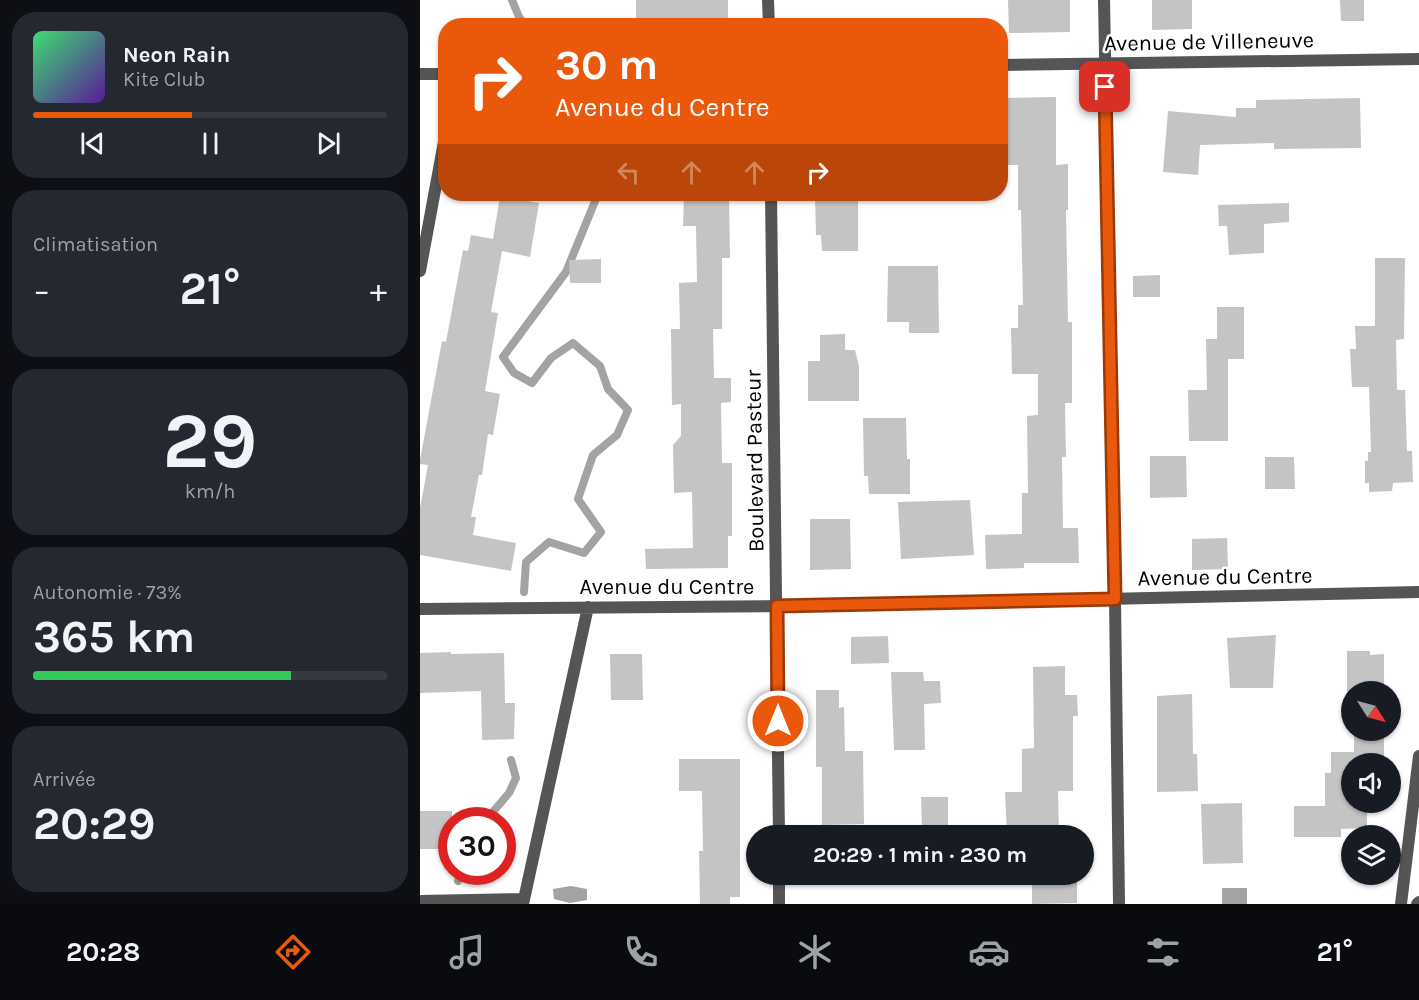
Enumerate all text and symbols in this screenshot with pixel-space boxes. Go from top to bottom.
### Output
street label: Avenue de Villeneuve [1104,27,1314,57]
text: 30 m [555,40,658,90]
text: Neon Rain [123,42,230,68]
icon: right [456,42,534,120]
pin [1079,61,1130,112]
text: Kite Club [123,68,205,91]
icon: arrive [1088,70,1121,103]
text: Avenue du Centre [555,91,770,123]
icon: previous [76,127,109,160]
icon: pause [194,127,227,160]
icon: next [312,127,345,160]
icon: left [612,156,645,189]
icon: ahead [675,156,708,189]
icon: ahead [738,156,771,189]
icon: right [801,156,834,189]
text: Climatisation [33,233,158,256]
text: 21° [180,263,240,315]
text: − [33,271,50,309]
text: + [370,271,387,309]
street label: Boulevard Pasteur [740,369,770,552]
text: 29 [163,395,257,487]
text: km/h [185,480,235,503]
street label: Avenue du Centre [1137,562,1313,592]
street label: Avenue du Centre [580,574,754,600]
text: Autonomie · 73% [33,581,182,604]
text: 365 km [33,611,195,663]
north arrow [1341,681,1401,741]
map controls [1341,681,1401,885]
position arrow [746,689,810,753]
button: sound [1341,753,1401,813]
text: Arrivée [33,768,96,791]
text: 20:29 [33,798,156,850]
speed limit sign: 30 [438,807,516,885]
button: layers [1341,825,1401,885]
text: 20:29 · 1 min · 230 m [813,842,1027,868]
icon: directions [272,931,314,973]
icon: music [446,931,488,973]
icon: phone [620,931,662,973]
icon: climate [794,931,836,973]
icon: car [968,931,1010,973]
icon: filters [1142,931,1184,973]
text: 20:28 [66,936,140,968]
text: 21° [1316,936,1353,968]

